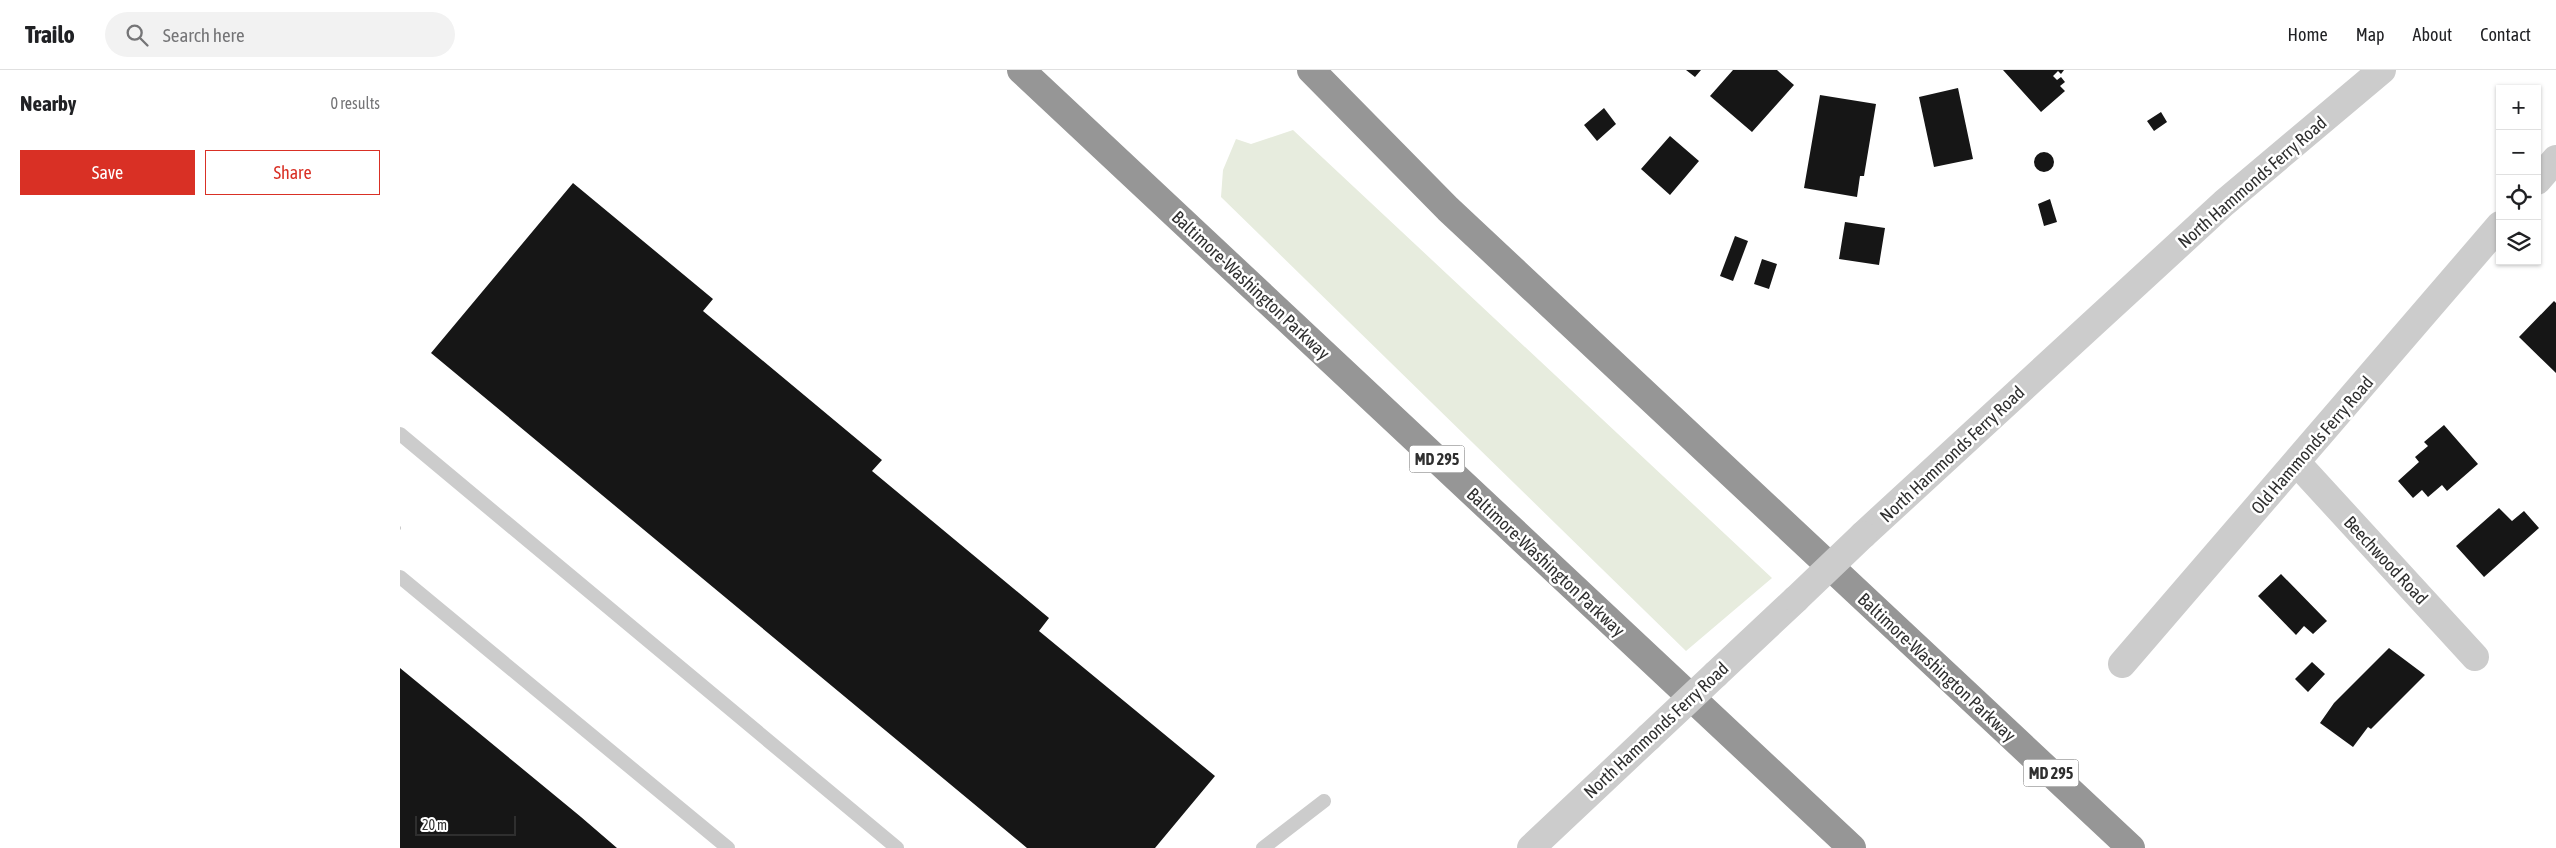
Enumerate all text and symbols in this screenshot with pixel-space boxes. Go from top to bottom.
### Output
search box [105,12,455,57]
text: Trailo [25,21,75,48]
icon: search [123,21,151,49]
text: Search here [163,24,245,46]
text: Home [2288,24,2328,45]
text: Map [2356,24,2385,45]
text: About [2413,24,2452,45]
text: Contact [2480,24,2531,45]
map controls [2496,85,2541,265]
button: + [2496,85,2541,130]
text: Nearby [20,91,76,115]
text: 0 results [330,94,380,112]
street label: North Hammonds Ferry Road [2173,112,2331,252]
button: − [2496,130,2541,175]
button: Save [20,150,195,195]
button: Share [205,150,380,195]
button: locate [2496,175,2541,220]
street label: Baltimore-Washington Parkway [1168,206,1334,364]
button: layers [2496,220,2541,265]
street label: Old Hammonds Ferry Road [2247,372,2377,518]
street label: North Hammonds Ferry Road [1875,382,2029,526]
road number: MD 295 [1410,446,1464,472]
street label: Baltimore-Washington Parkway [1463,483,1629,641]
street label: Beechwood Road [2340,512,2432,608]
street label: Baltimore-Washington Parkway [1854,588,2020,746]
street label: North Hammonds Ferry Road [1579,658,1733,802]
road number: MD 295 [2024,760,2078,786]
scale bar [415,813,516,836]
text: 20 m [422,817,447,833]

